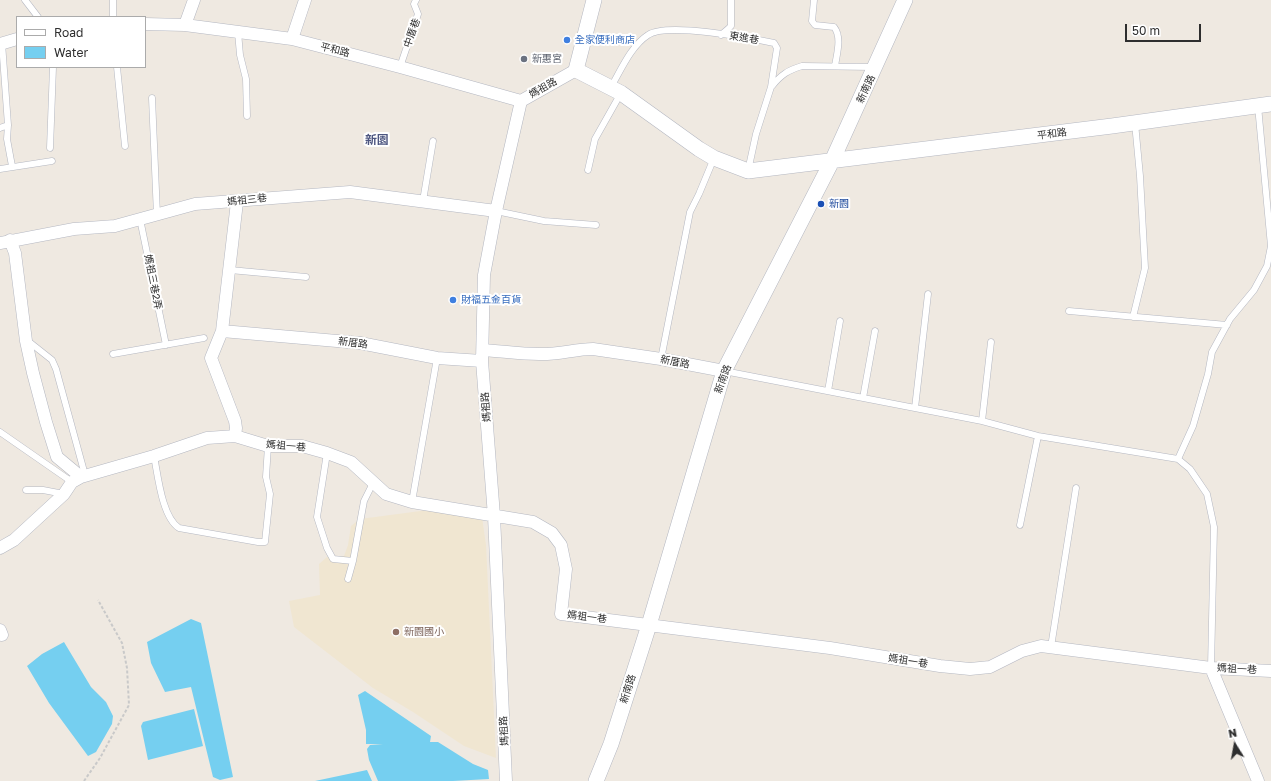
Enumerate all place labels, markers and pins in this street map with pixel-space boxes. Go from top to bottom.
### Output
place label: 全家便利商店 [575,34,635,46]
marker: 全家便利商店 [562,35,572,45]
place label: 新惠宮 [532,53,562,65]
marker: 新惠宮 [519,54,529,64]
place label: 新園 [829,198,849,210]
marker: 新園 [816,199,826,209]
place label: 財福五金百貨 [461,294,521,306]
marker: 財福五金百貨 [448,295,458,305]
place label: 新園國小 [404,626,444,638]
marker: 新園國小 [391,627,401,637]

